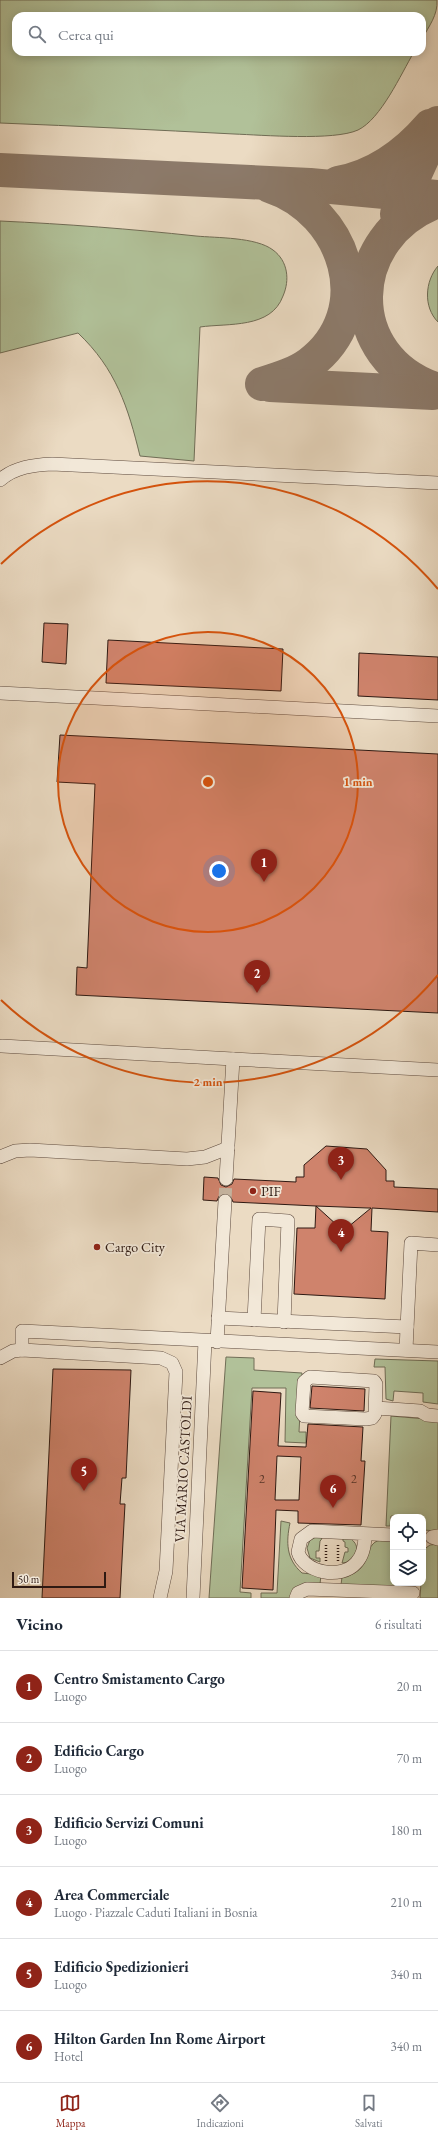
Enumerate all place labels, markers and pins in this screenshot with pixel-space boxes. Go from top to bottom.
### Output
centre of rings [201,775,215,789]
pin: 1 [251,849,277,882]
pin: 2 [244,960,270,993]
pin: 3 [328,1147,354,1180]
place label: PIF [261,1182,281,1200]
marker: PIF [248,1186,258,1196]
pin: 4 [328,1219,354,1252]
place label: Cargo City [105,1238,166,1256]
marker: Cargo City [92,1242,102,1252]
pin: 5 [71,1458,97,1491]
pin: 6 [320,1475,346,1508]

